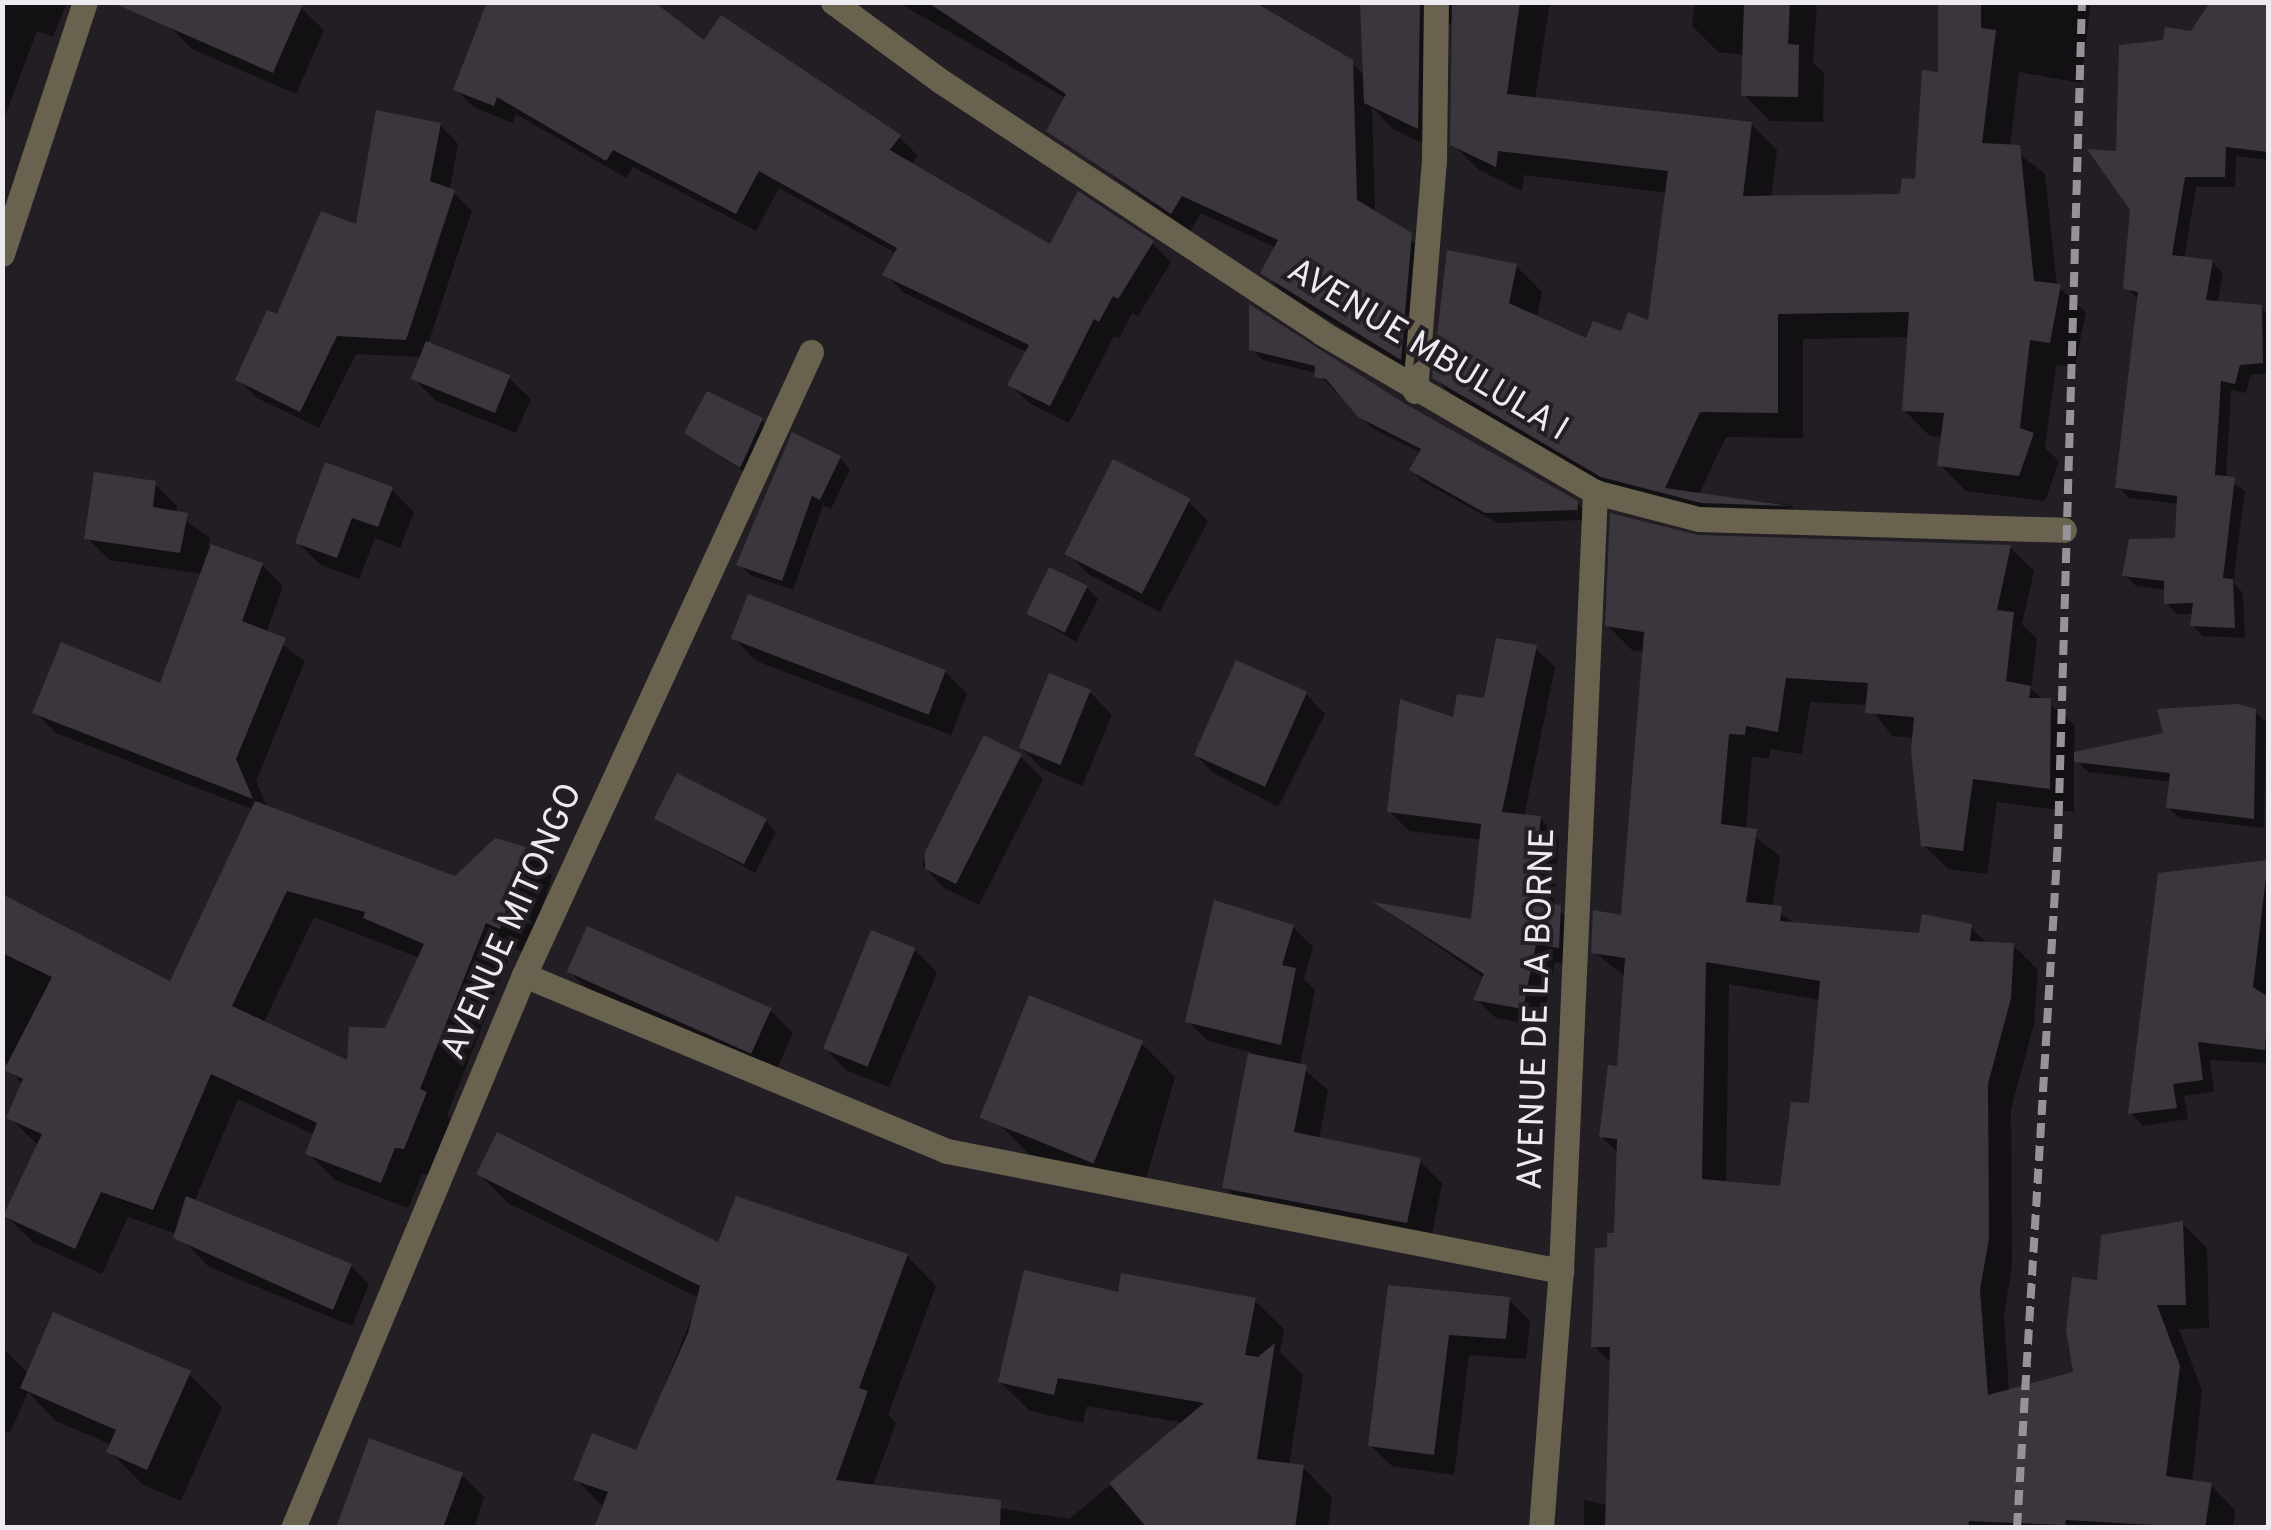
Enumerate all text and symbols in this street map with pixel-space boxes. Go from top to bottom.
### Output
street label: AVENUE MBULULA I [1278,250,1576,452]
street label: AVENUE MITONGO [433,777,593,1067]
street label: AVENUE DE LA BORNE [1511,826,1565,1192]

